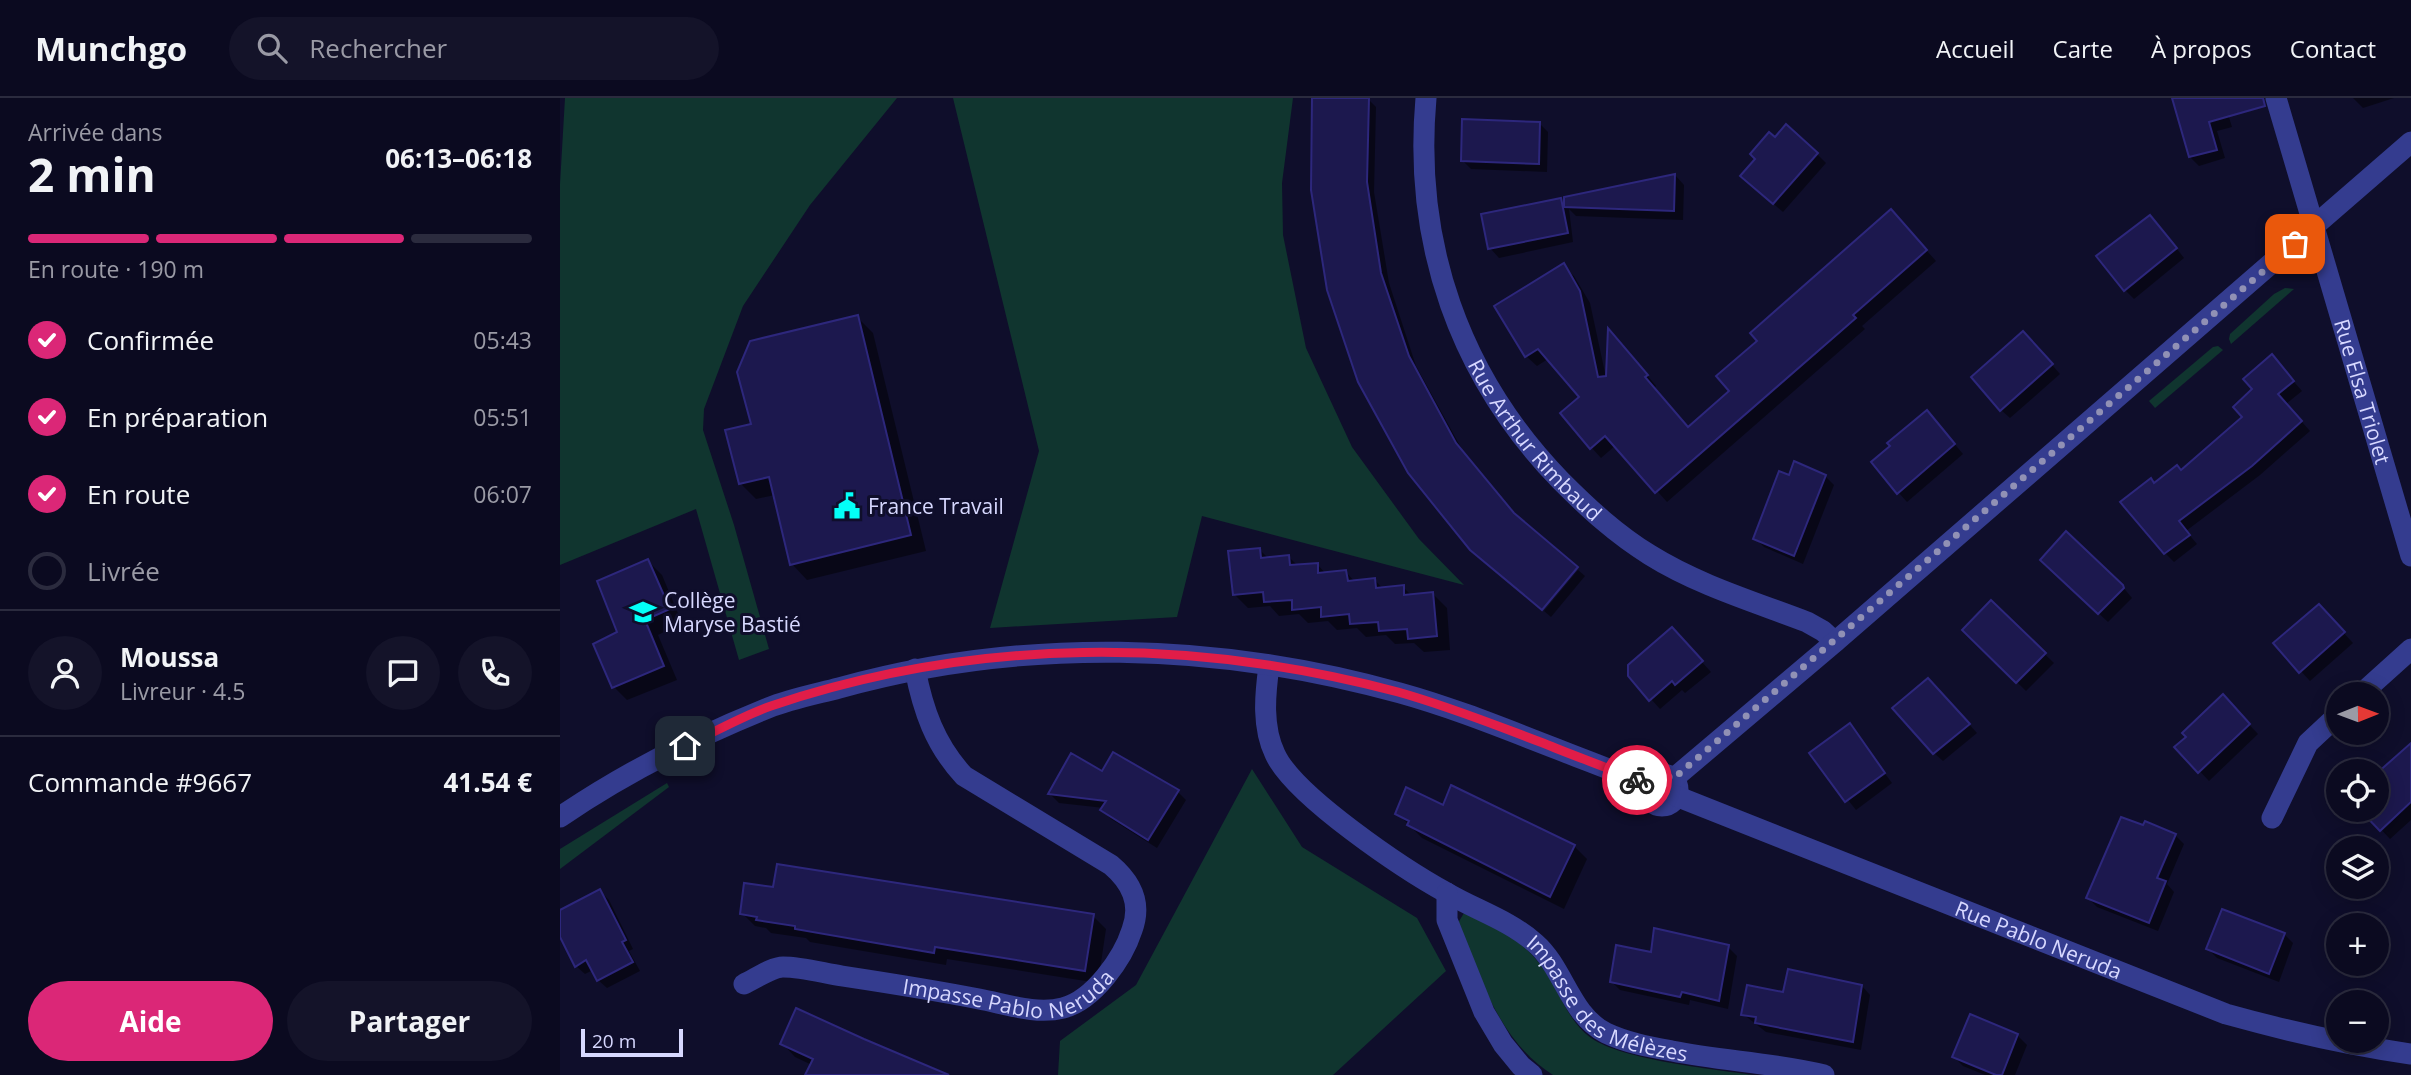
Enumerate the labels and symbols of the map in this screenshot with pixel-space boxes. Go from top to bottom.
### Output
pin [2265,214,2325,274]
street label: Rue Elsa Triolet [2328,316,2397,467]
street label: Rue Arthur Rimbaud [1462,354,1608,527]
public building icon: France Travail [832,491,862,521]
place label: France Travail [868,492,1004,520]
place label: Collège Maryse Bastié [664,586,801,638]
school or university icon: Collège Maryse Bastié [628,597,658,627]
north arrow [2326,682,2389,746]
pin [655,716,715,776]
courier [1602,745,1672,815]
street label: Rue Pablo Neruda [1951,894,2126,985]
street label: Impasse des Mélèzes [1521,928,1690,1068]
street label: Impasse Pablo Neruda [901,964,1120,1024]
scale bar [581,1026,682,1058]

